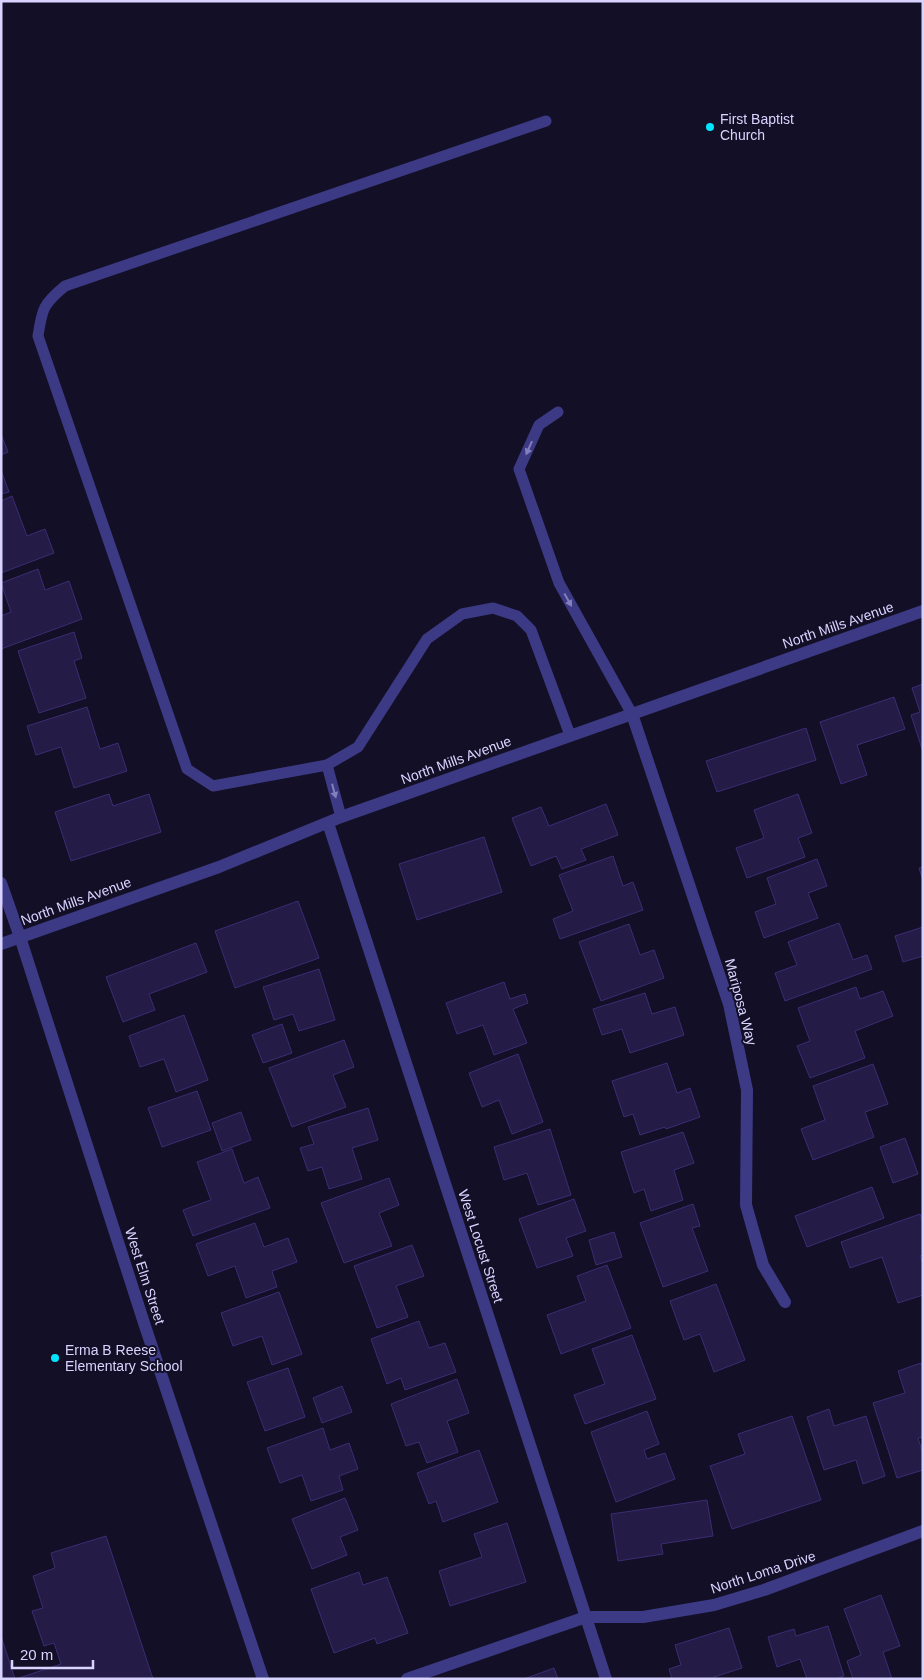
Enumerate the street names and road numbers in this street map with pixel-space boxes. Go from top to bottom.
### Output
street label: North Mills Avenue [780,598,896,652]
street label: North Mills Avenue [399,732,514,787]
street label: North Mills Avenue [19,873,134,928]
street label: Mariposa Way [722,957,760,1047]
street label: West Locust Street [455,1187,507,1305]
street label: West Elm Street [122,1226,168,1327]
street label: North Loma Drive [708,1547,818,1597]

